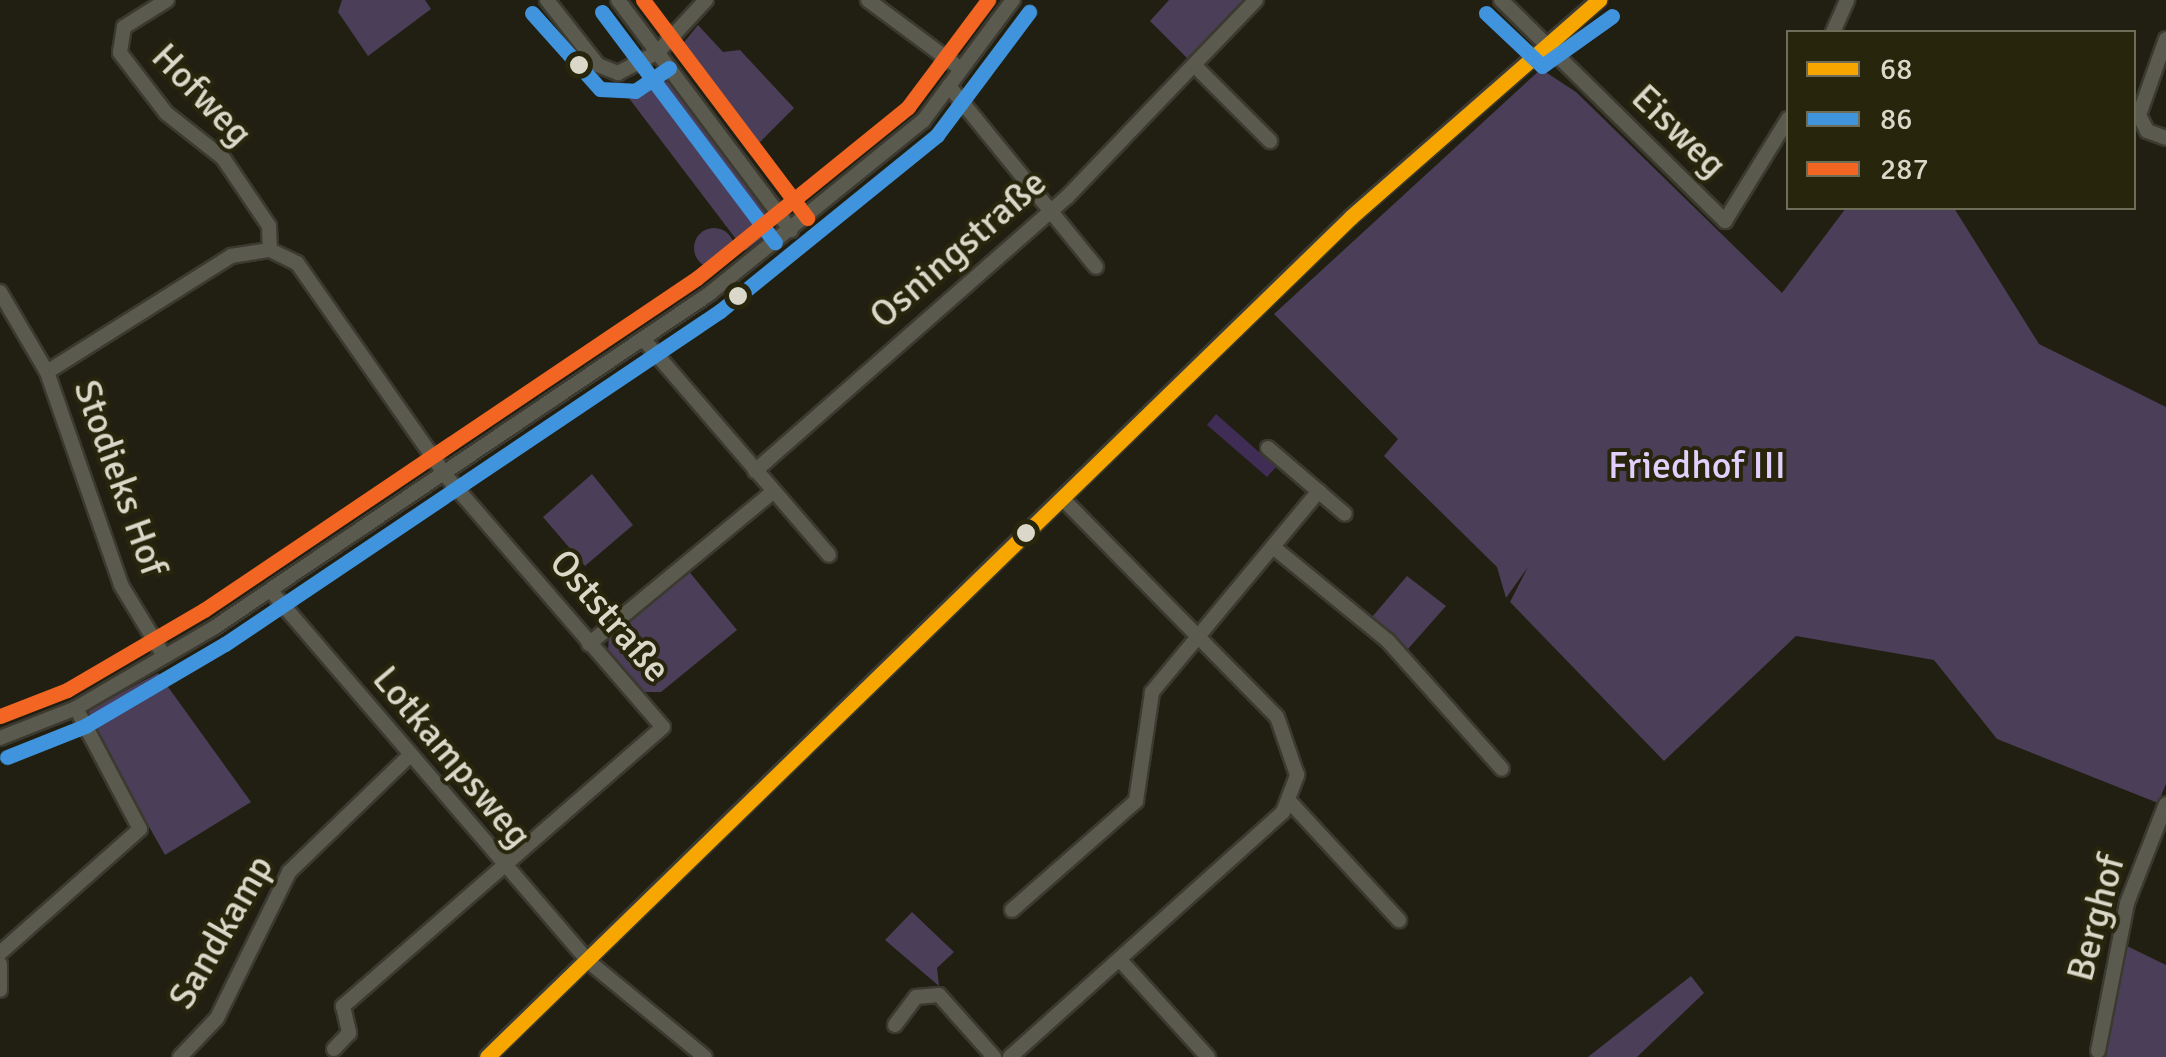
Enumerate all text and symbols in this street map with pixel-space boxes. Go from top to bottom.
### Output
legend [1786,30,2136,210]
street label: Hofweg [142,34,262,156]
text: 68 [1880,51,1912,88]
unlabelled marker [569,55,589,75]
street label: Eisweg [1622,75,1736,187]
text: 86 [1880,101,1912,138]
text: 287 [1880,151,1929,188]
street label: Osningstraße [860,160,1056,338]
unlabelled marker [728,286,748,306]
street label: Stodieks Hof [64,374,176,582]
park label: Friedhof III [1608,443,1786,489]
unlabelled marker [1016,523,1036,543]
street label: Oststraße [540,540,680,692]
street label: Lotkampsweg [363,657,541,857]
street label: Sandkamp [159,847,283,1017]
street label: Berghof [2057,850,2135,986]

